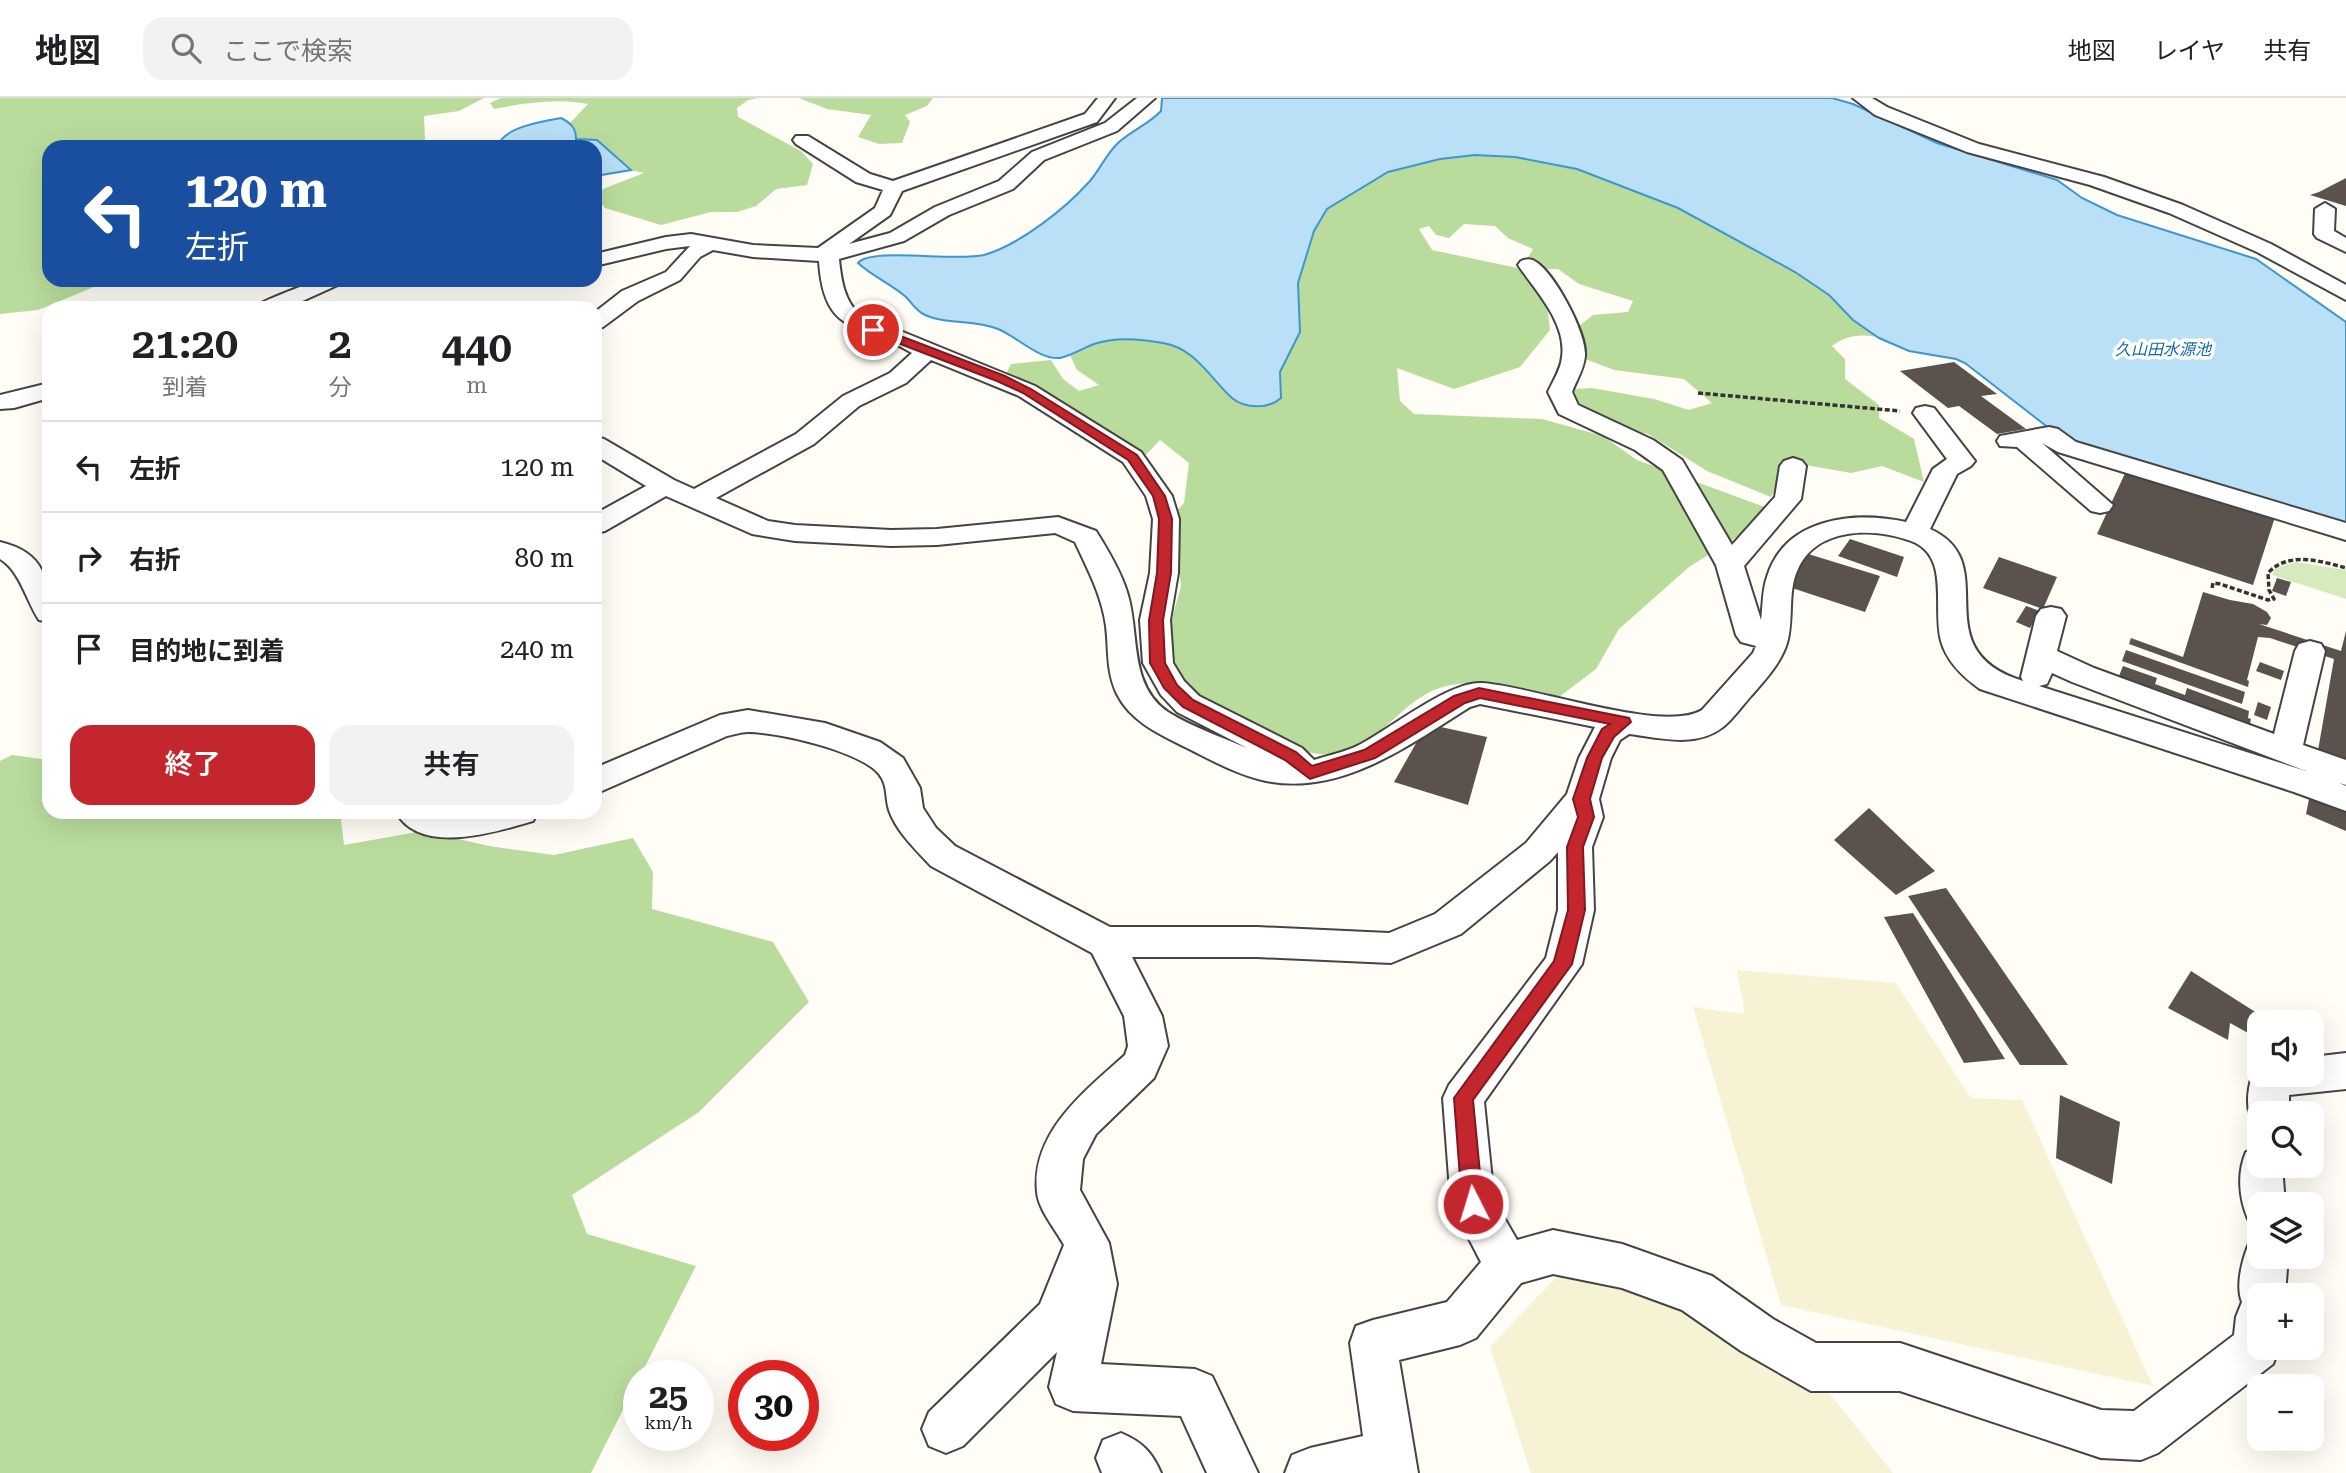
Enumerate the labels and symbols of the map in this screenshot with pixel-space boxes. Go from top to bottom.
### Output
pin [843,300,903,360]
water label: 久山田水源池 [2115,340,2213,359]
position arrow [1436,1167,1510,1241]
speed limit sign: 30 [728,1360,819,1451]

